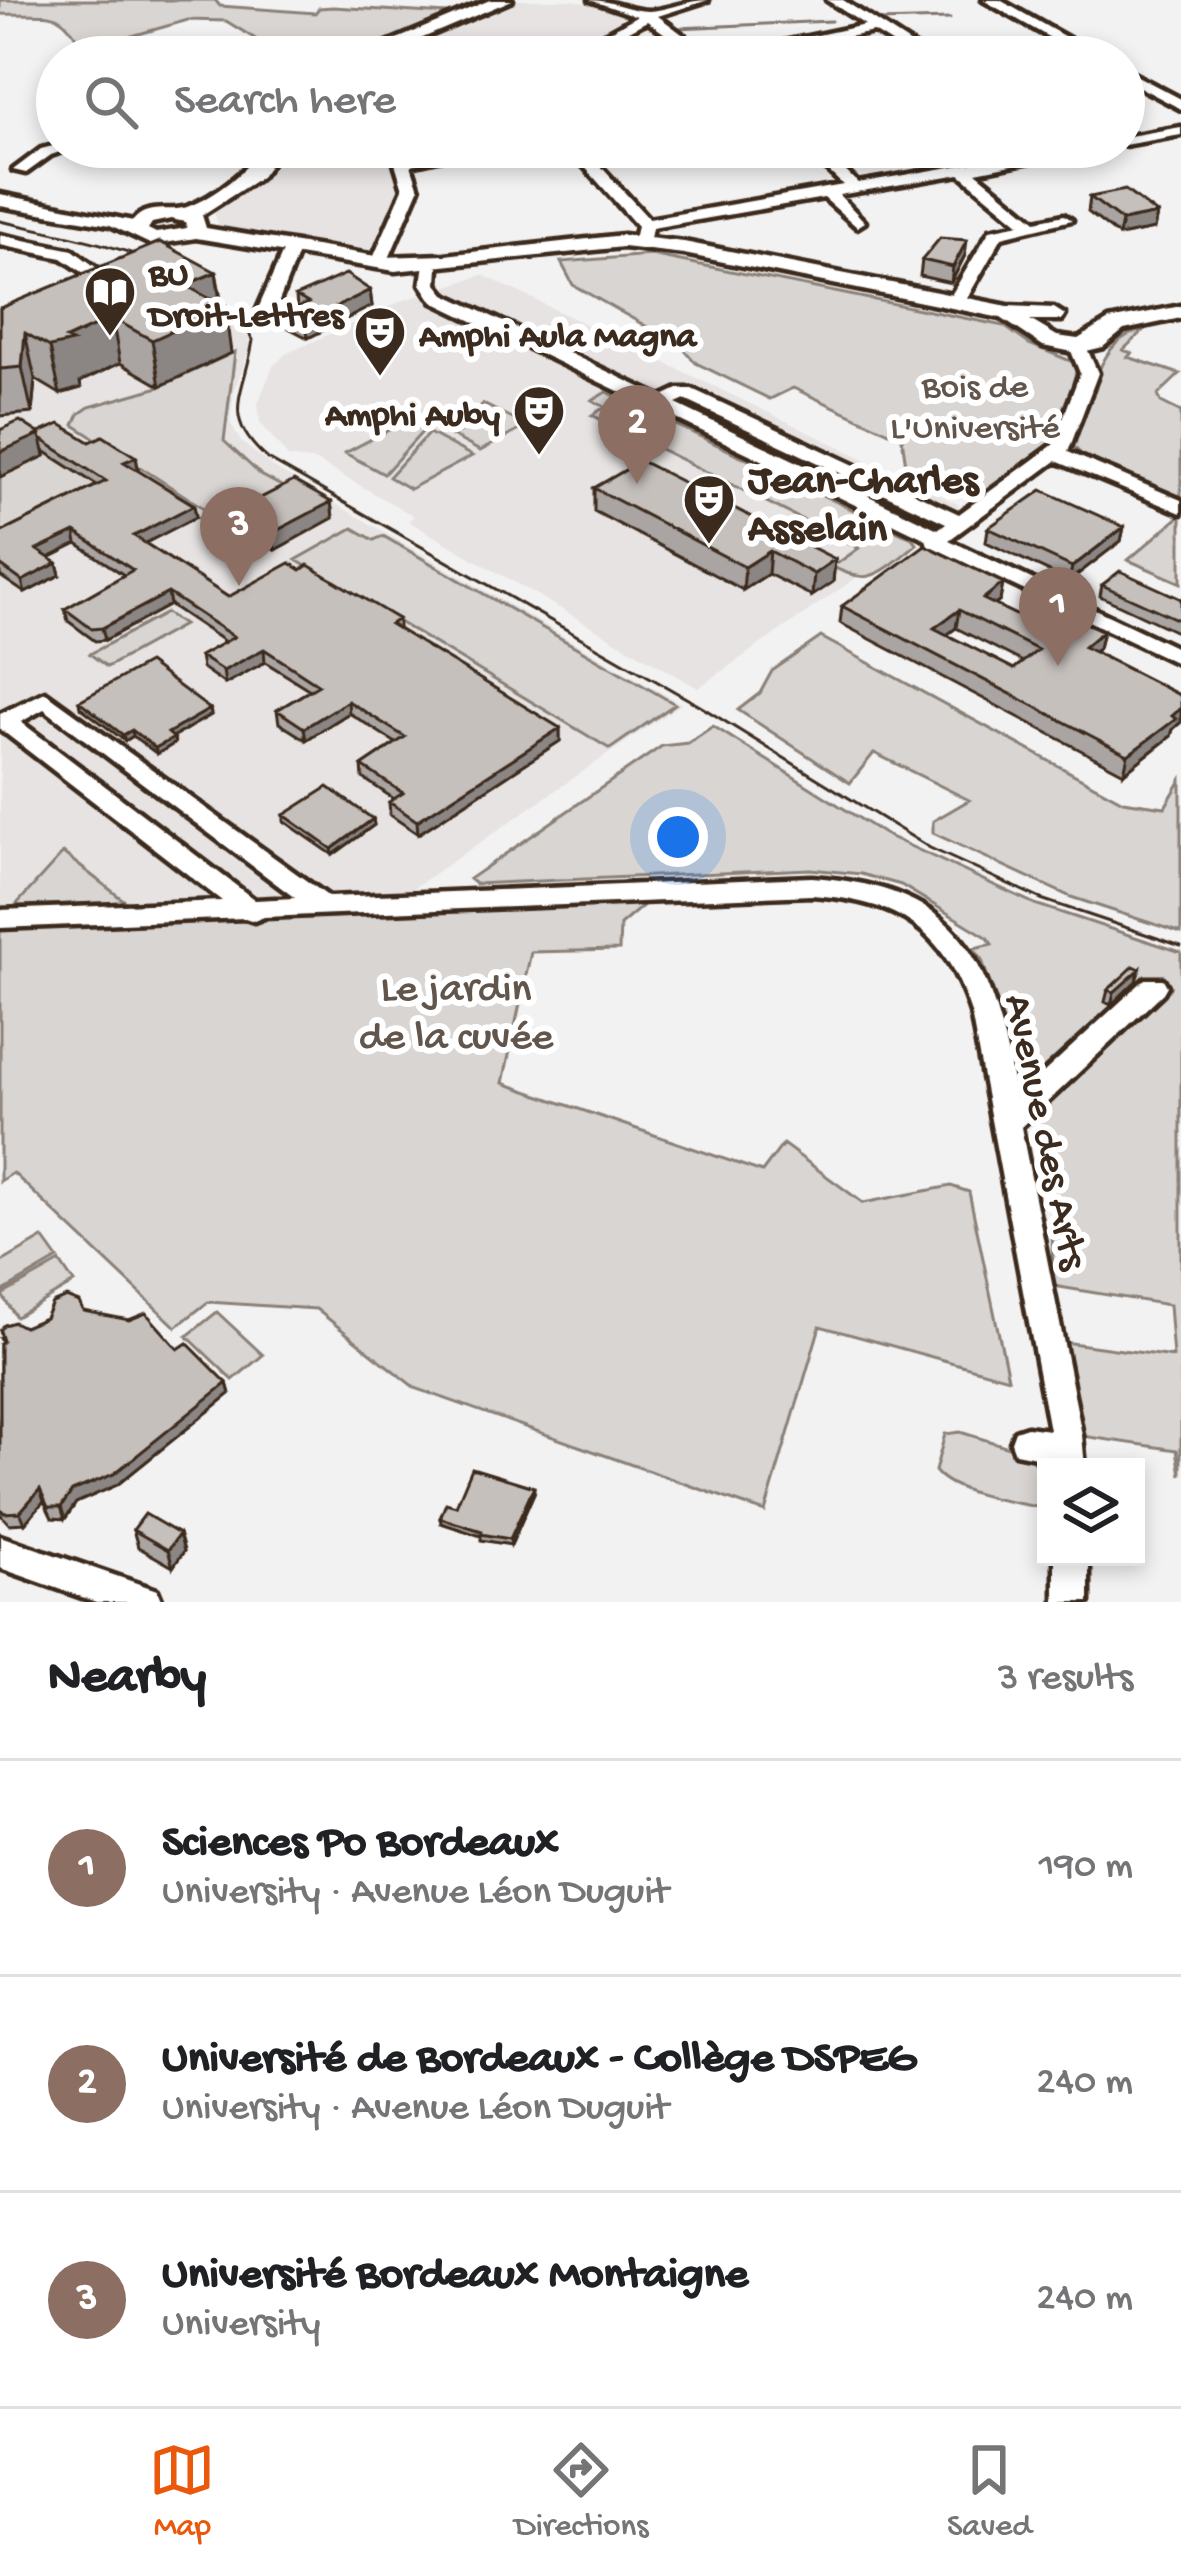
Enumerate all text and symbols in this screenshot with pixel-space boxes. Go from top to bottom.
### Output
search box [36,36,1145,168]
icon: search [78,69,144,135]
text: Search here [174,76,396,129]
place label: BU Droit-Lettres [146,256,345,340]
library icon: BU Droit-Lettres [82,264,138,338]
theatre icon: Amphi Aula Magna [352,304,408,378]
place label: Amphi Aula Magna [418,317,698,360]
park label: Bois de L'Université [890,368,1060,452]
theatre icon: Amphi Auby [511,383,567,457]
pin: 2 [598,385,676,484]
place label: Amphi Auby [324,396,500,439]
place label: Jean-Charles Asselain [747,459,981,556]
theatre icon: Jean-Charles Asselain [681,472,737,546]
pin: 3 [200,487,278,586]
pin: 1 [1019,567,1097,666]
your location [648,807,708,867]
park label: Le jardin de la cuvée [359,967,555,1064]
street label: Avenue des Arts [990,990,1096,1276]
map controls [1037,1458,1145,1566]
button: layers [1037,1458,1145,1566]
text: Nearby [48,1650,206,1710]
text: 3 results [998,1657,1133,1703]
text: Sciences Po Bordeaux [162,1818,559,1871]
text: 1 [79,1845,95,1891]
text: 190 m [1039,1845,1133,1891]
text: University · Avenue Léon Duguit [162,1871,669,1917]
text: Université de Bordeaux - Collège DSPEG [162,2034,916,2087]
text: 2 [77,2061,97,2107]
text: 240 m [1036,2061,1133,2107]
text: University · Avenue Léon Duguit [162,2087,669,2133]
text: Université Bordeaux Montaigne [162,2250,748,2303]
text: 3 [77,2277,97,2323]
text: 240 m [1036,2277,1133,2323]
text: University [162,2303,321,2349]
tab: Map [149,2437,215,2547]
tab: Directions [514,2437,648,2547]
tab: Saved [947,2437,1032,2547]

